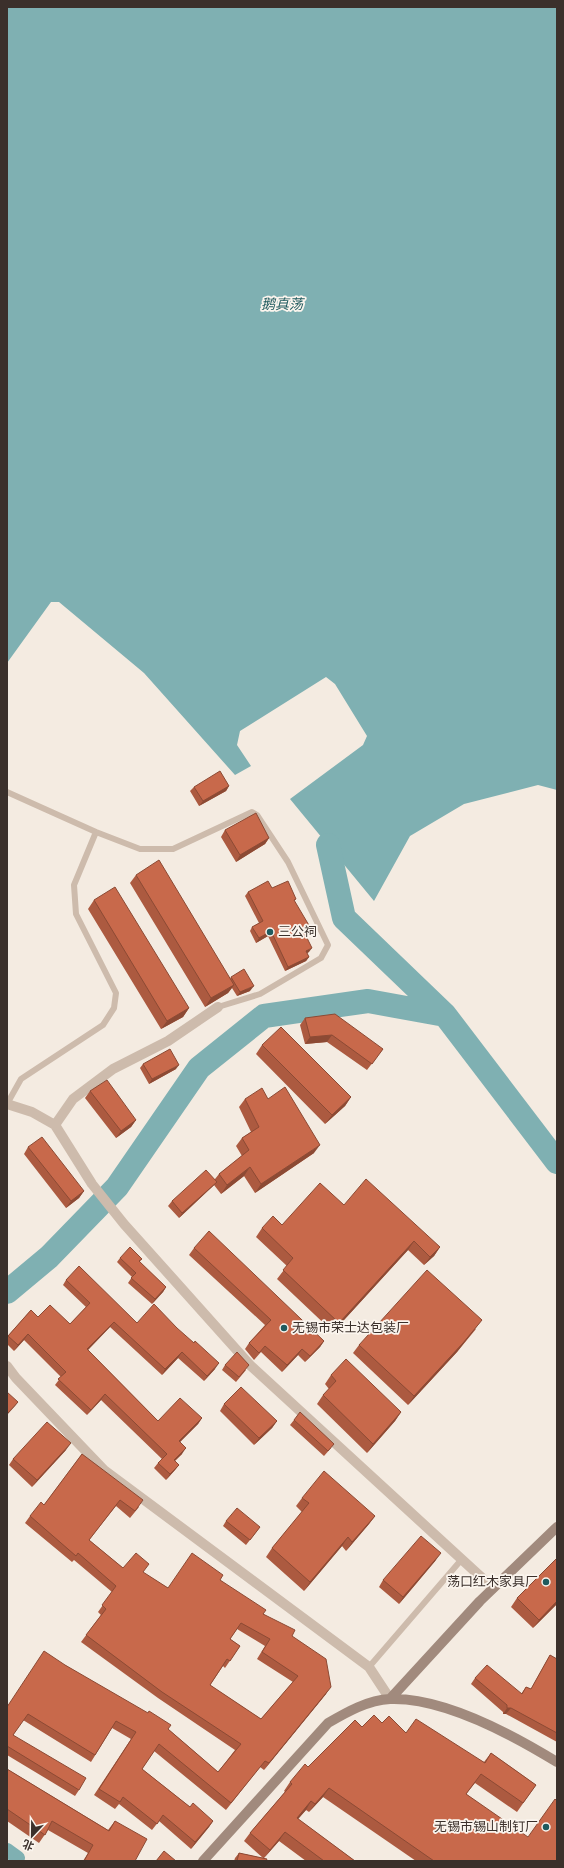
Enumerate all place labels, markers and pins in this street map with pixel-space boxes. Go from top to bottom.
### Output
place label: 三公祠 [278,923,317,941]
marker: 三公祠 [265,927,275,937]
place label: 无锡市荣士达包装厂 [292,1319,409,1337]
marker: 无锡市荣士达包装厂 [279,1323,289,1333]
place label: 荡口红木家具厂 [447,1573,538,1591]
marker: 荡口红木家具厂 [541,1577,551,1587]
place label: 无锡市锡山制钉厂 [434,1818,538,1836]
marker: 无锡市锡山制钉厂 [541,1822,551,1832]

